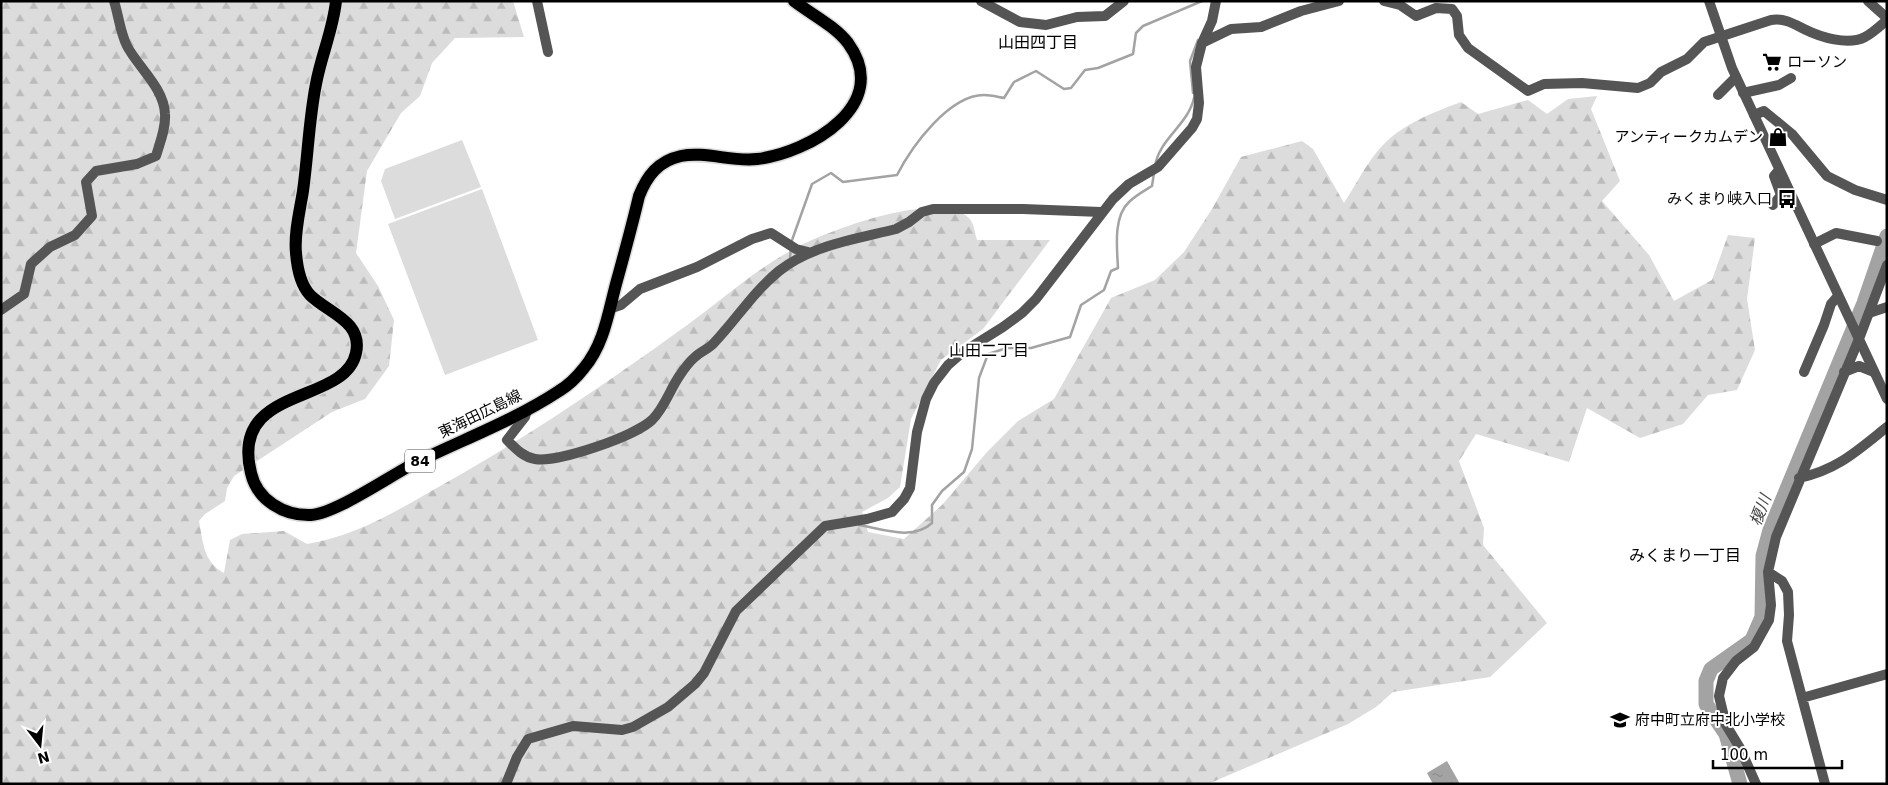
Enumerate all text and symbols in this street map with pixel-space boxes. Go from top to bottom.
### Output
district label: 山田四丁目 [998,33,1078,52]
supermarket icon: ローソン [1761,51,1783,73]
place label: ローソン [1787,53,1847,71]
shop icon: アンティークカムデン [1767,126,1789,148]
place label: アンティークカムデン [1614,128,1763,146]
bus stop icon: みくまり峡入口 [1776,188,1798,210]
place label: みくまり峡入口 [1667,190,1772,208]
district label: 山田二丁目 [949,341,1029,360]
street label: 東海田広島線 [436,386,524,442]
road number: 84 [405,450,435,472]
water label: 榎川 [1746,490,1776,529]
district label: みくまり一丁目 [1629,546,1741,565]
school or university icon: 府中町立府中北小学校 [1609,709,1631,731]
place label: 府中町立府中北小学校 [1635,711,1785,729]
north arrow [15,720,65,770]
scale bar [1713,738,1842,770]
text: 100 m [1720,746,1768,764]
text: N [36,748,51,767]

